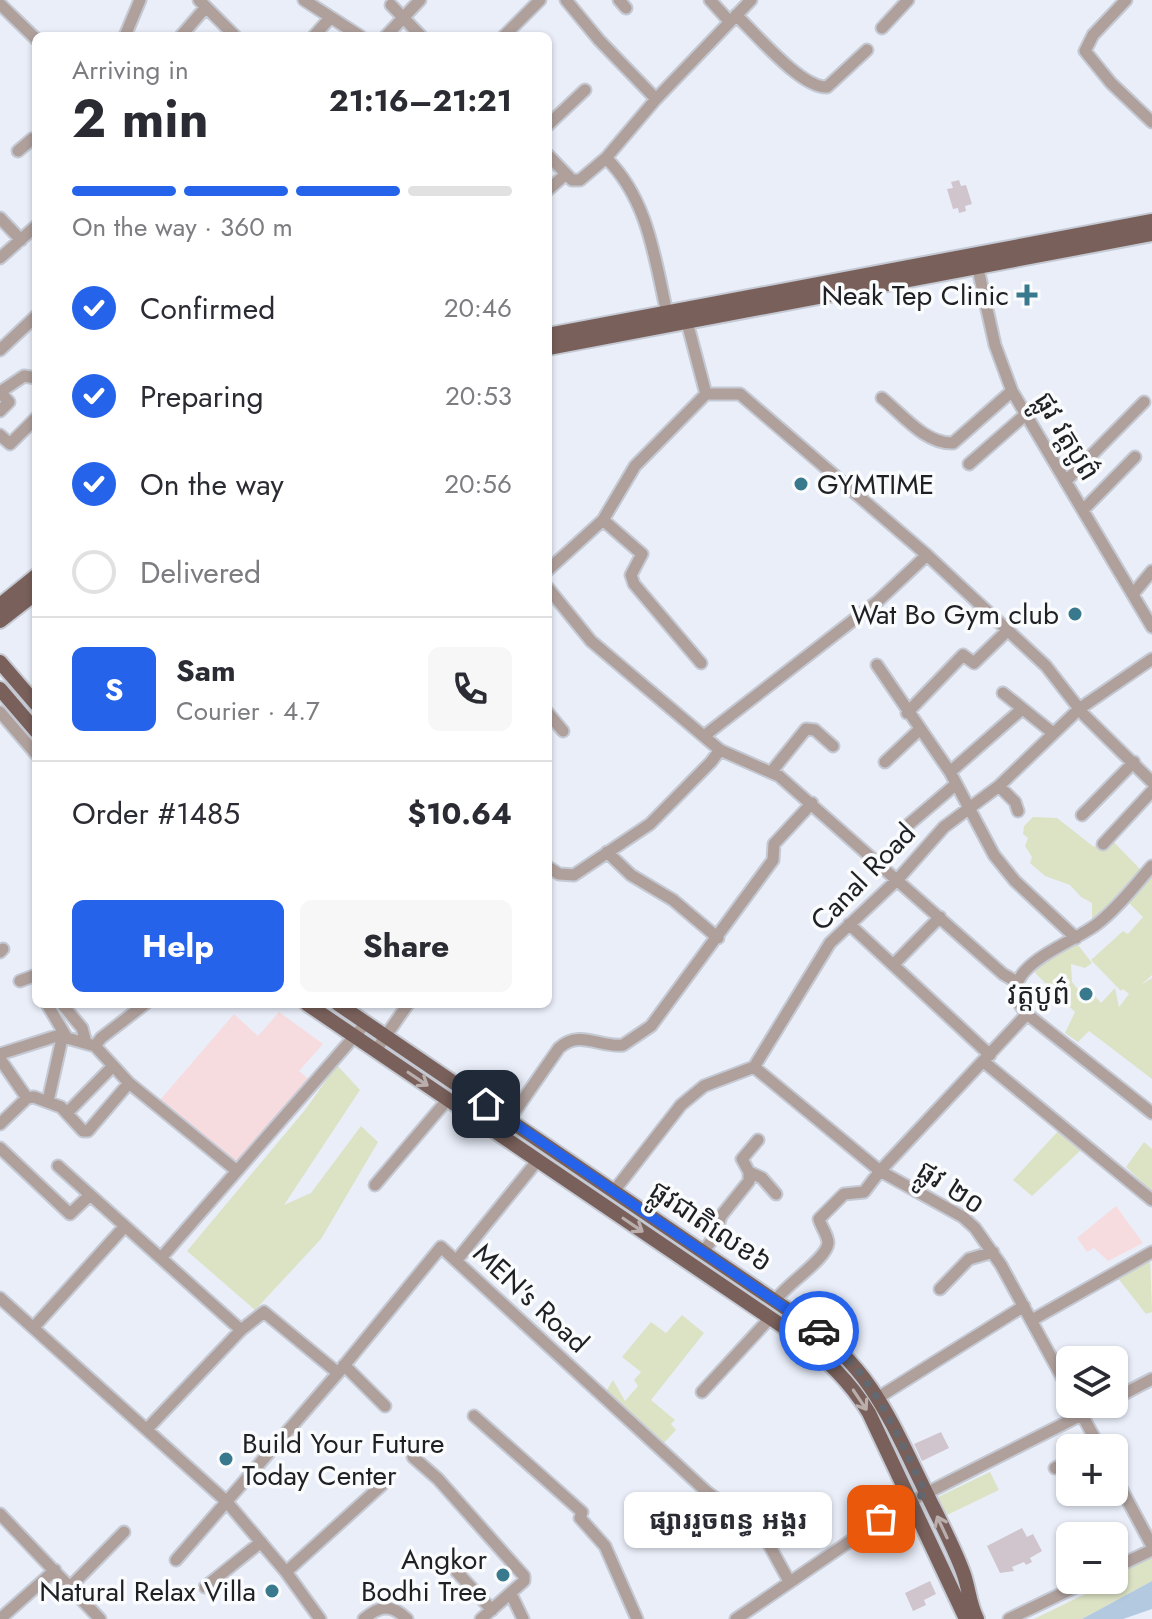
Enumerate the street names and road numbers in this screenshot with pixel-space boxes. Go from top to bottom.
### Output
street label: ផ្លូវ វត្តបូព៌ [1021,384,1110,491]
street label: Canal Road [801,814,925,940]
street label: ផ្លូវ ២០ [906,1150,993,1228]
street label: ផ្លូវជាតិលេខ៦ [639,1170,781,1286]
street label: MEN's Road [464,1234,598,1362]

